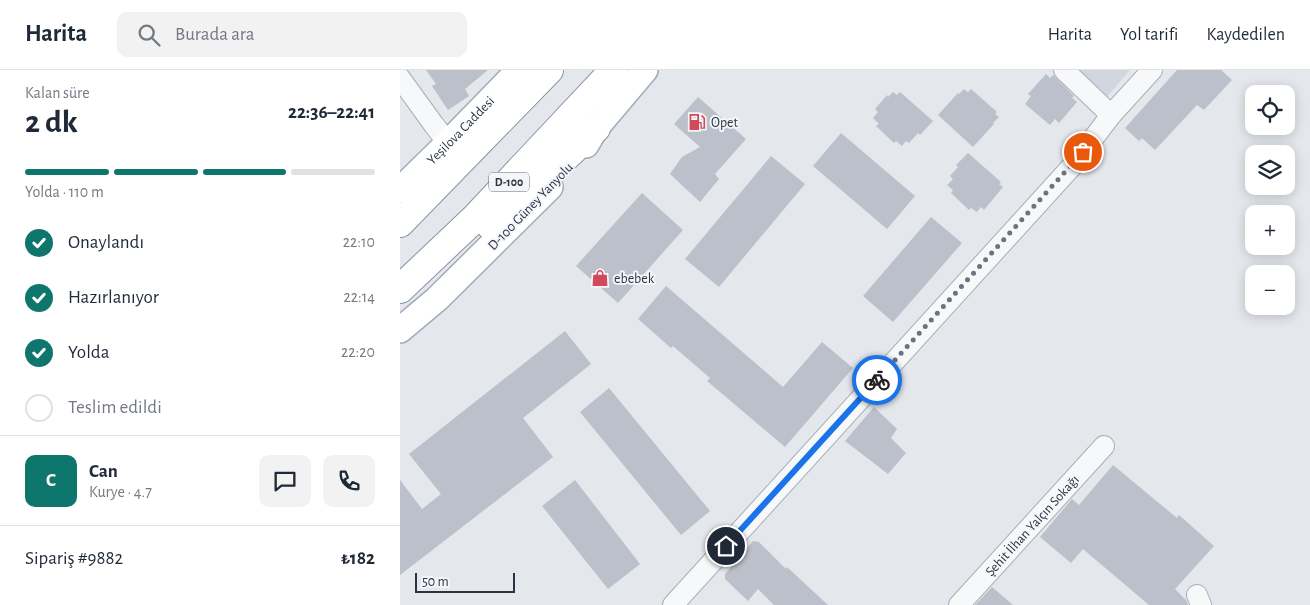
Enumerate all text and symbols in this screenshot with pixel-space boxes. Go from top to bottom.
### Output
search box [117,12,467,57]
icon: search [135,21,163,49]
text: Harita [25,22,87,46]
text: Burada ara [175,25,254,44]
text: Harita [1048,26,1092,44]
text: Yol tarifi [1120,26,1178,44]
text: Kaydedilen [1206,26,1285,44]
text: Kalan süre [25,85,90,101]
map controls [1245,85,1295,315]
button: locate [1245,85,1295,135]
street label: Yeşilova Caddesi [425,94,497,168]
text: 22:36–22:41 [288,103,375,122]
text: 2 dk [25,106,78,138]
fuel station icon: Opet [687,112,707,132]
place label: Opet [711,116,738,130]
pin [1062,131,1104,173]
icon: bag [1069,138,1097,166]
button: layers [1245,145,1295,195]
street label: D-100 Güney Yanyolu [486,160,576,253]
road number: D-100 [489,172,529,191]
text: Yolda · 110 m [25,184,104,200]
button: + [1245,205,1295,255]
icon: check [25,229,53,257]
text: Onaylandı [68,233,144,252]
text: 22:10 [343,234,375,250]
button: − [1245,265,1295,315]
shop icon: ebebek [590,268,610,288]
place label: ebebek [614,272,655,286]
icon: check [25,284,53,312]
text: Hazırlanıyor [68,288,159,307]
text: 22:14 [344,289,375,305]
icon: check [25,339,53,367]
text: Yolda [68,343,109,362]
text: 22:20 [341,344,375,360]
courier [852,355,902,405]
icon: bike [863,366,891,394]
text: Teslim edildi [68,398,162,417]
button: chat [259,455,311,507]
button: phone [323,455,375,507]
text: Can [89,462,118,481]
text: C [46,471,56,490]
street label: Şehit İlhan Yalçın Sokağı [983,473,1082,579]
text: Kurye · 4.7 [89,484,152,500]
pin [705,525,747,567]
icon: home [712,532,740,560]
text: Sipariş #9882 [25,549,123,568]
text: ₺182 [341,549,375,568]
scale bar [415,570,515,593]
text: 50 m [422,575,449,589]

